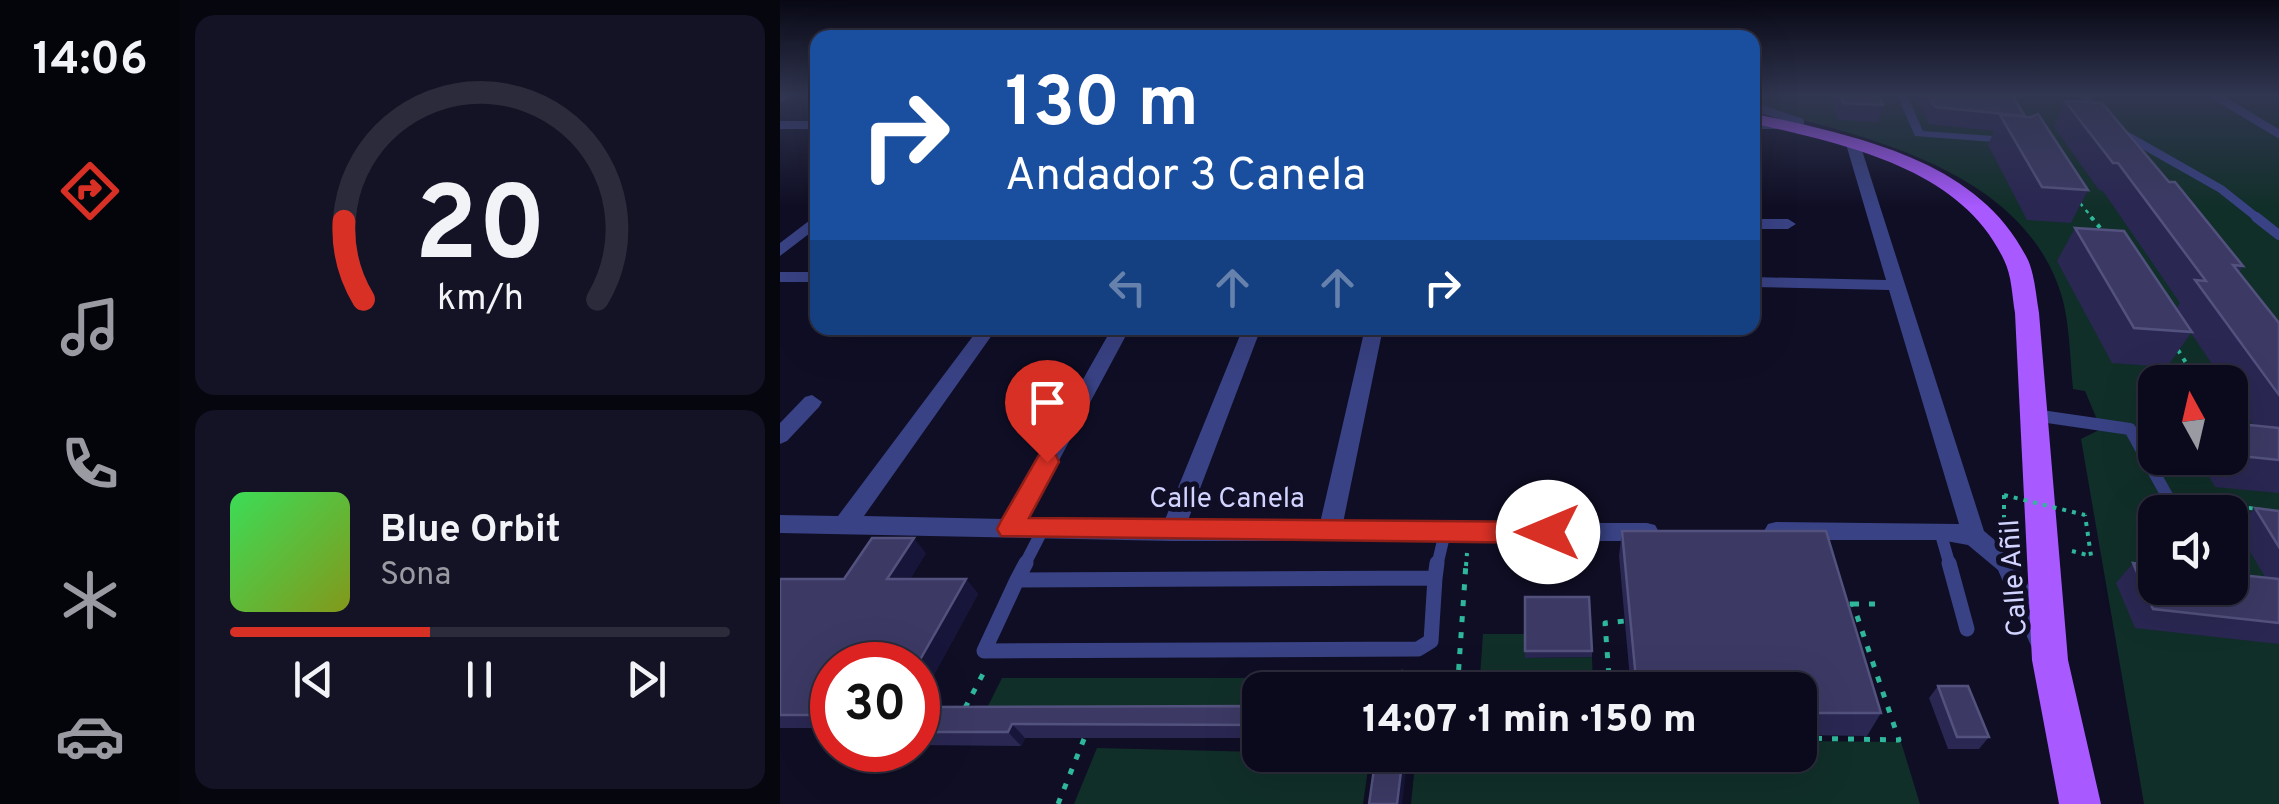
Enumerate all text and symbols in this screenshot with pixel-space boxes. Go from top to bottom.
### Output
text: 14:06 [32,33,148,90]
text: 130 m [1005,62,1199,151]
icon: right [840,70,970,200]
text: Andador 3 Canela [1005,149,1366,206]
icon: directions [55,156,125,226]
text: 20 [414,165,546,297]
icon: left [1100,260,1155,315]
icon: ahead [1205,260,1260,315]
icon: ahead [1310,260,1365,315]
icon: right [1415,260,1470,315]
text: km/h [437,277,523,323]
icon: music [55,292,125,362]
pin [1005,360,1090,463]
north arrow [2138,365,2248,475]
map controls [2138,365,2248,605]
icon: arrive [1020,375,1075,430]
icon: phone [55,429,125,499]
position arrow [1496,480,1600,584]
street label: Calle Canela [1149,482,1305,518]
button: sound [2138,495,2248,605]
text: Blue Orbit [380,507,561,556]
street label: Calle Añil [1993,518,2037,638]
text: Sona [380,556,451,596]
icon: climate [55,565,125,635]
speed limit sign: 30 [810,642,940,772]
icon: previous [286,652,341,707]
icon: pause [452,652,507,707]
icon: next [619,652,674,707]
text: 14:07 · 1 min · 150 m [1362,697,1697,746]
icon: car [55,701,125,771]

